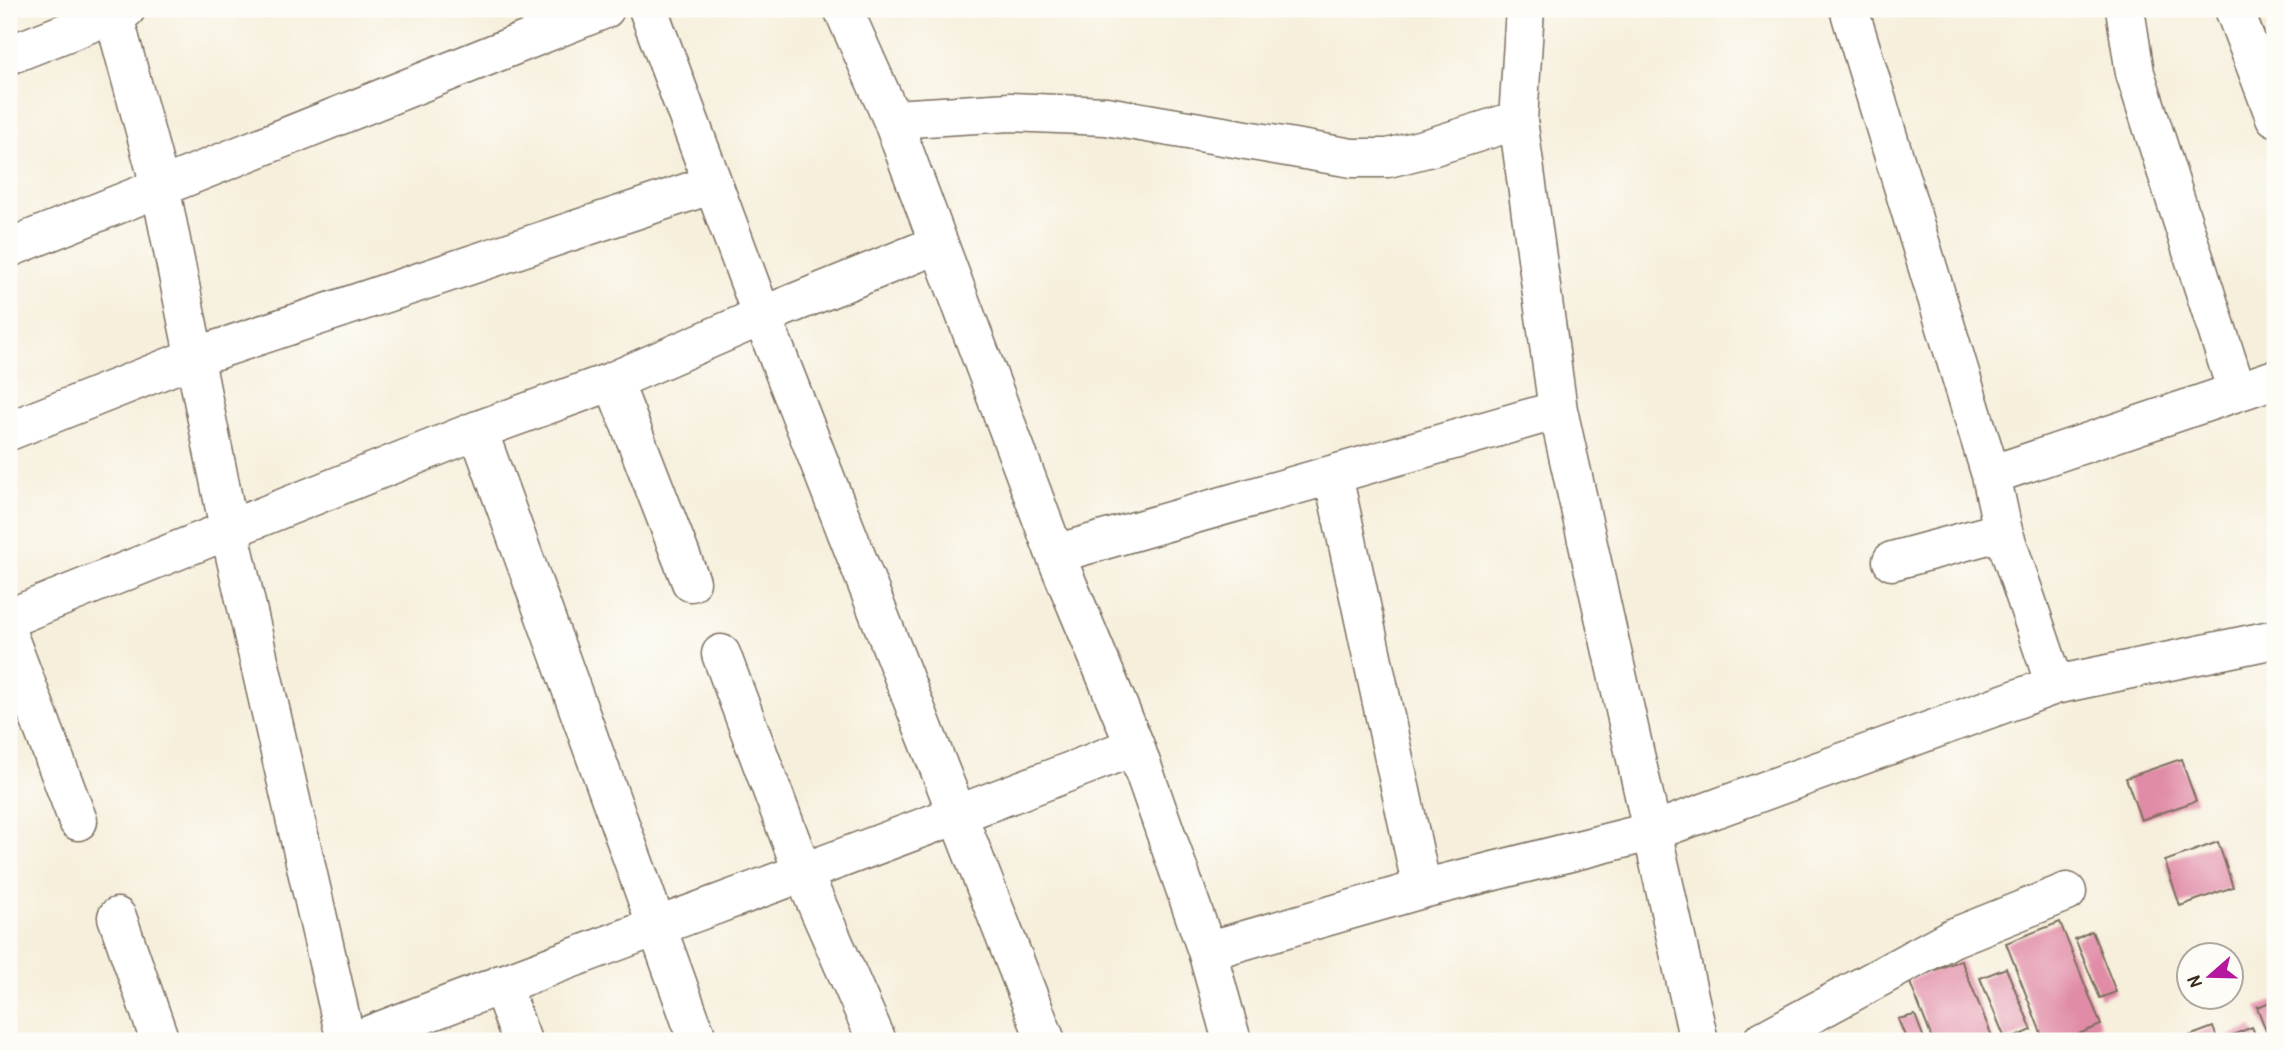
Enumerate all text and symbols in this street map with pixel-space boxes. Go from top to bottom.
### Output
north arrow [2176,942,2246,1012]
text: N [2180,973,2208,991]

